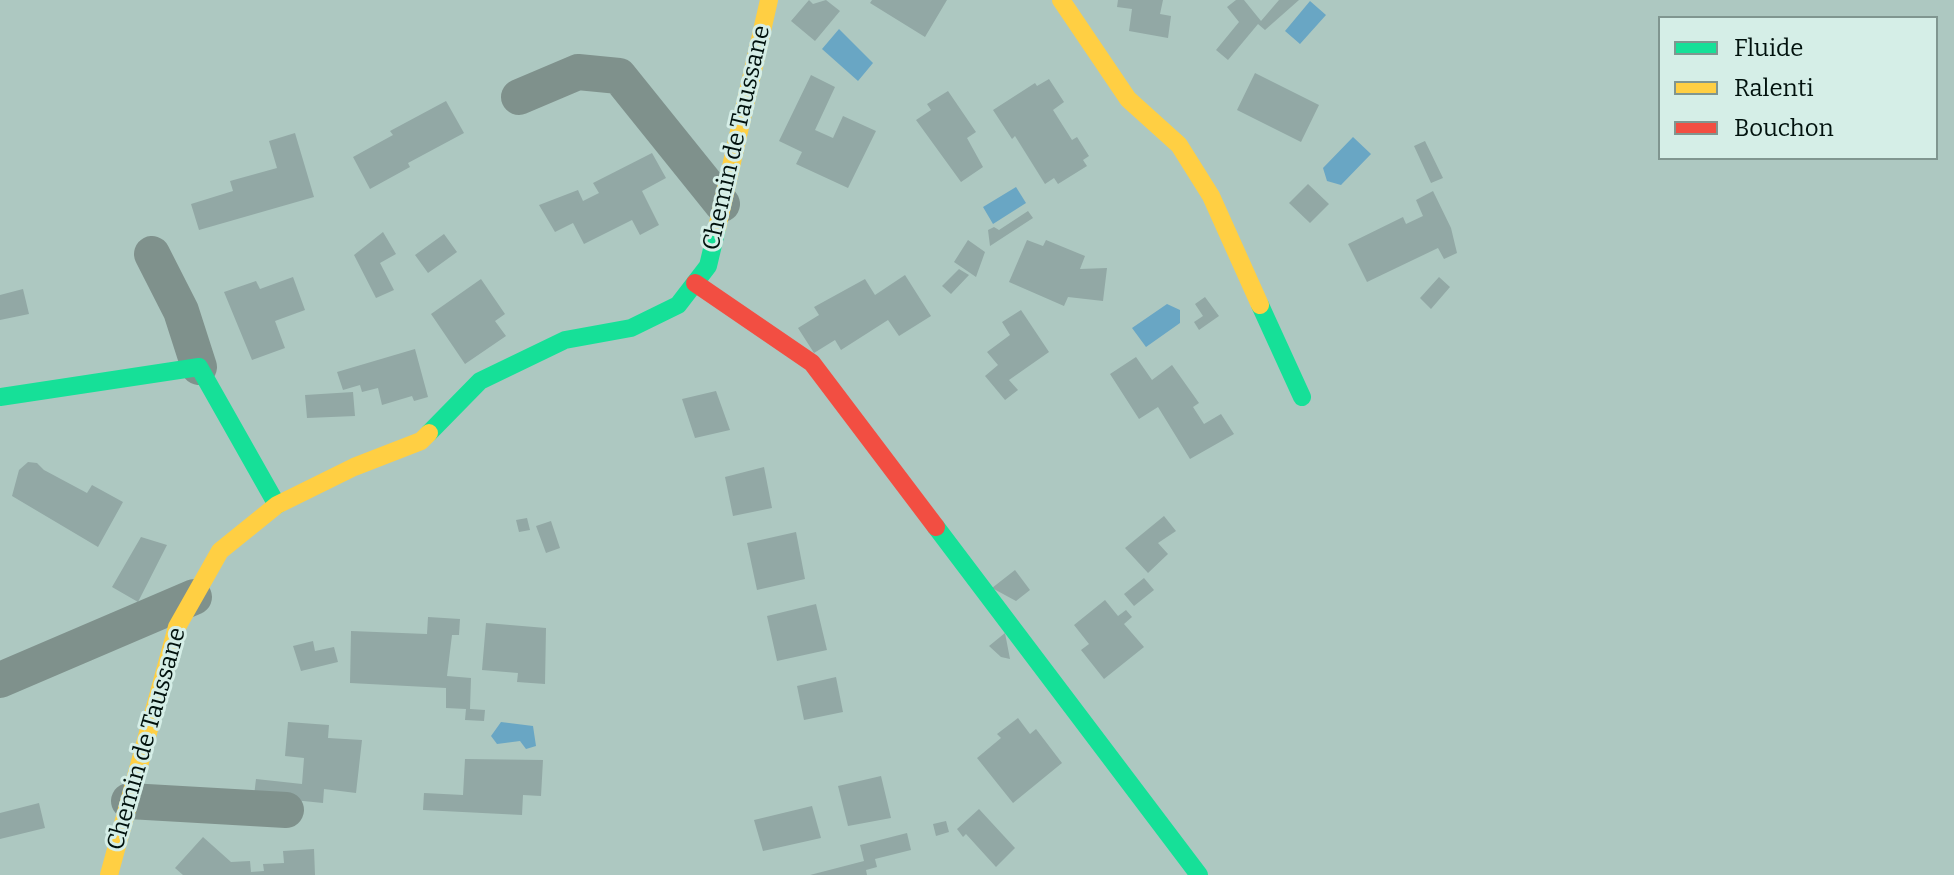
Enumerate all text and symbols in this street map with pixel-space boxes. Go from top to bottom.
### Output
legend [1658,16,1938,160]
street label: Chemin de Taussane [697,23,777,253]
text: Fluide [1734,34,1803,62]
text: Ralenti [1734,74,1814,102]
text: Bouchon [1734,114,1834,142]
street label: Chemin de Taussane [101,624,193,854]

